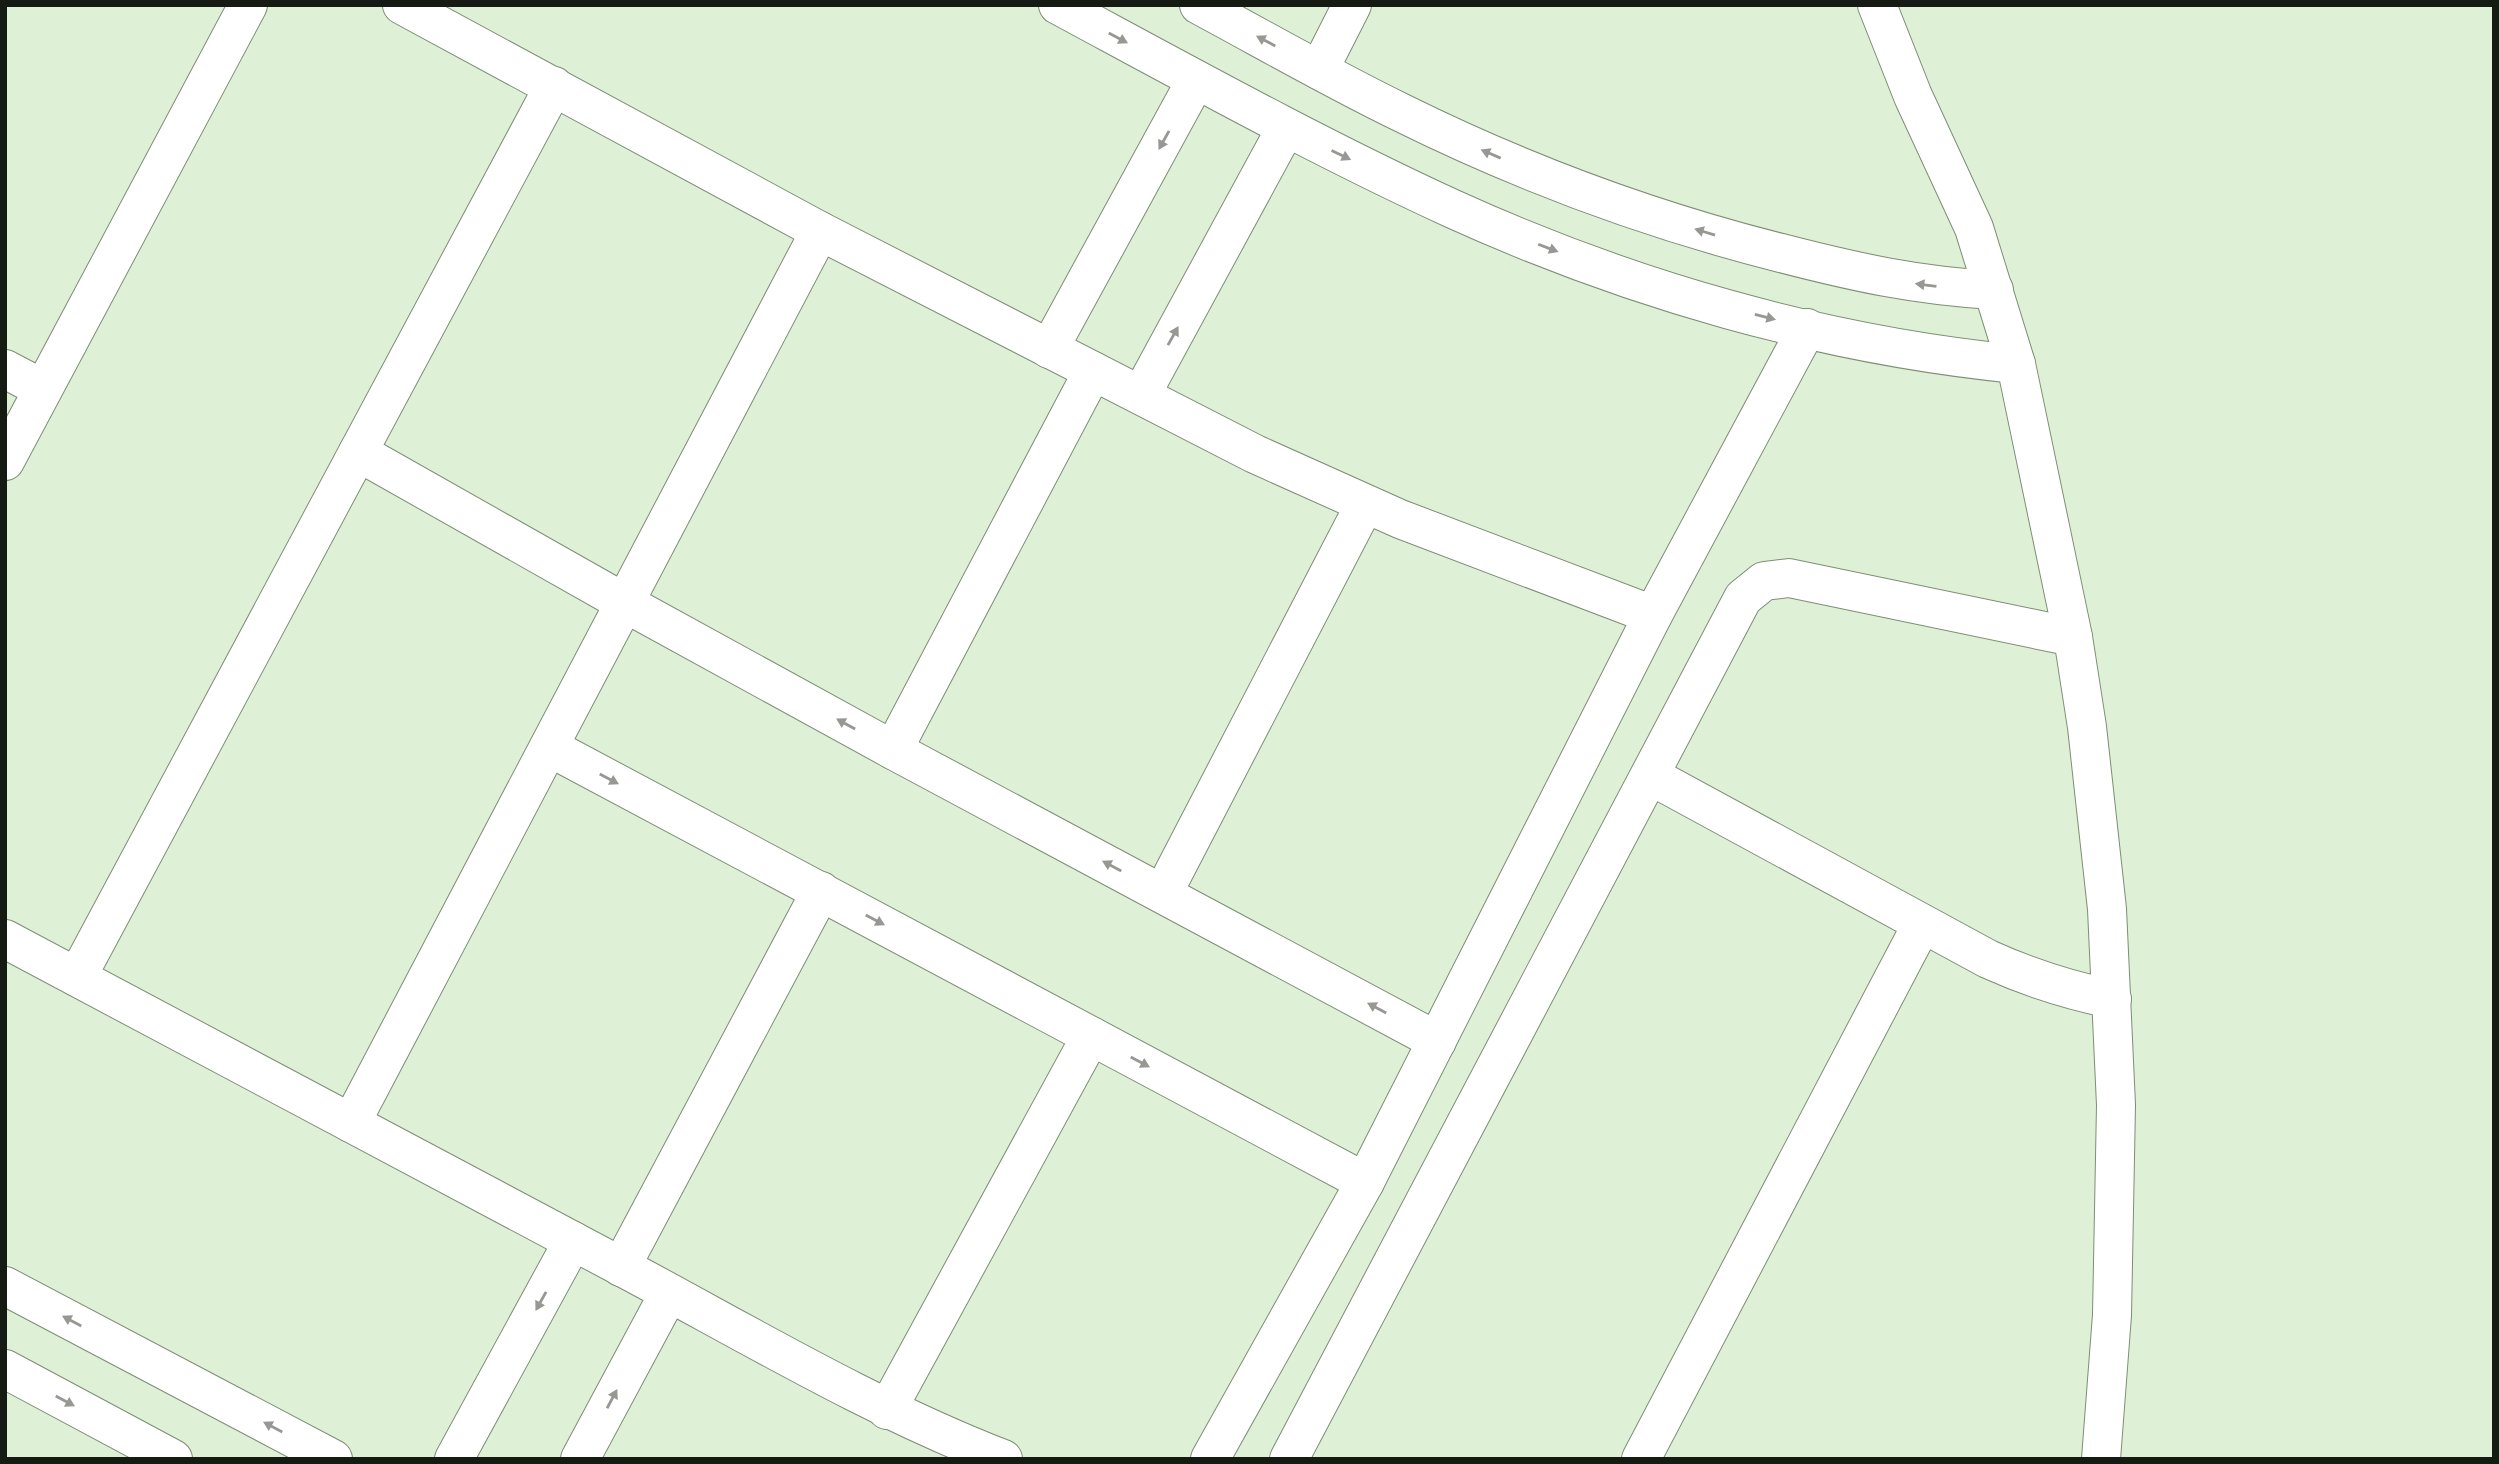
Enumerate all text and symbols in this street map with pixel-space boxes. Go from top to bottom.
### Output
one-way arrow [1108,32,1128,43]
one-way arrow [1256,35,1276,47]
one-way arrow [1158,130,1170,150]
one-way arrow [1481,148,1502,159]
one-way arrow [1331,149,1351,161]
one-way arrow [1694,226,1715,237]
one-way arrow [1538,243,1559,254]
one-way arrow [1915,279,1937,290]
one-way arrow [1754,312,1776,323]
one-way arrow [1167,326,1179,345]
one-way arrow [836,718,856,730]
one-way arrow [599,773,619,785]
one-way arrow [1102,860,1121,872]
one-way arrow [865,914,885,926]
one-way arrow [1366,1003,1386,1015]
one-way arrow [1130,1057,1150,1068]
one-way arrow [535,1291,547,1311]
one-way arrow [62,1315,82,1327]
one-way arrow [606,1389,618,1408]
one-way arrow [56,1395,76,1407]
one-way arrow [263,1421,283,1433]

